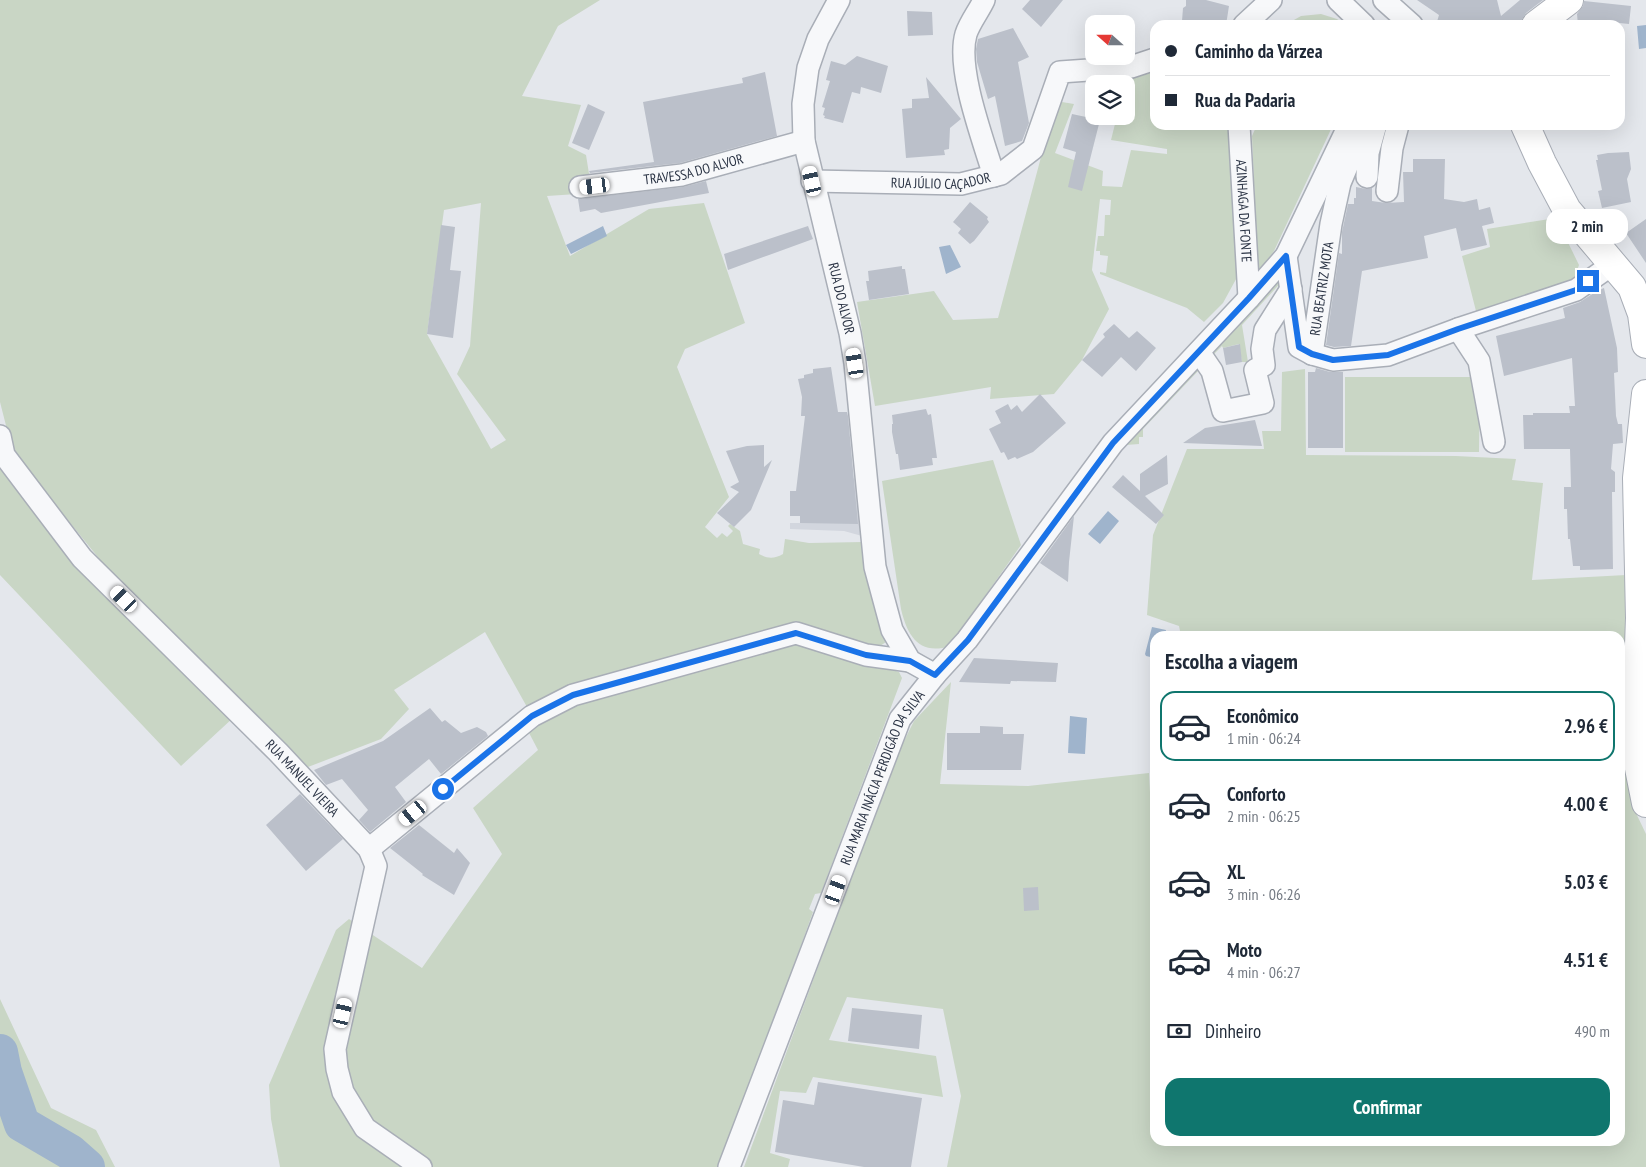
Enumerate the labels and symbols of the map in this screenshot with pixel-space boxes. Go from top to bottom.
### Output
north arrow [1085,15,1135,65]
street label: TRAVESSA DO ALVOR [643,149,746,188]
street label: AZINHAGA DA FONTE [1232,159,1256,263]
car [801,165,822,197]
street label: RUA JÚLIO CAÇADOR [891,168,993,193]
car [579,177,610,195]
callout: 2 min [1547,208,1629,244]
street label: RUA BEATRIZ MOTA [1306,240,1337,337]
street label: RUA DO ALVOR [824,261,859,336]
route end [1577,270,1599,292]
car [845,347,864,379]
car [107,583,140,615]
street label: RUA MARIA INÁCIA PERDIGÃO DA SILVA [836,686,929,868]
street label: RUA MANUEL VIEIRA [262,736,343,821]
route start [432,778,454,800]
car [396,798,429,828]
car [823,873,848,907]
car [332,997,353,1029]

